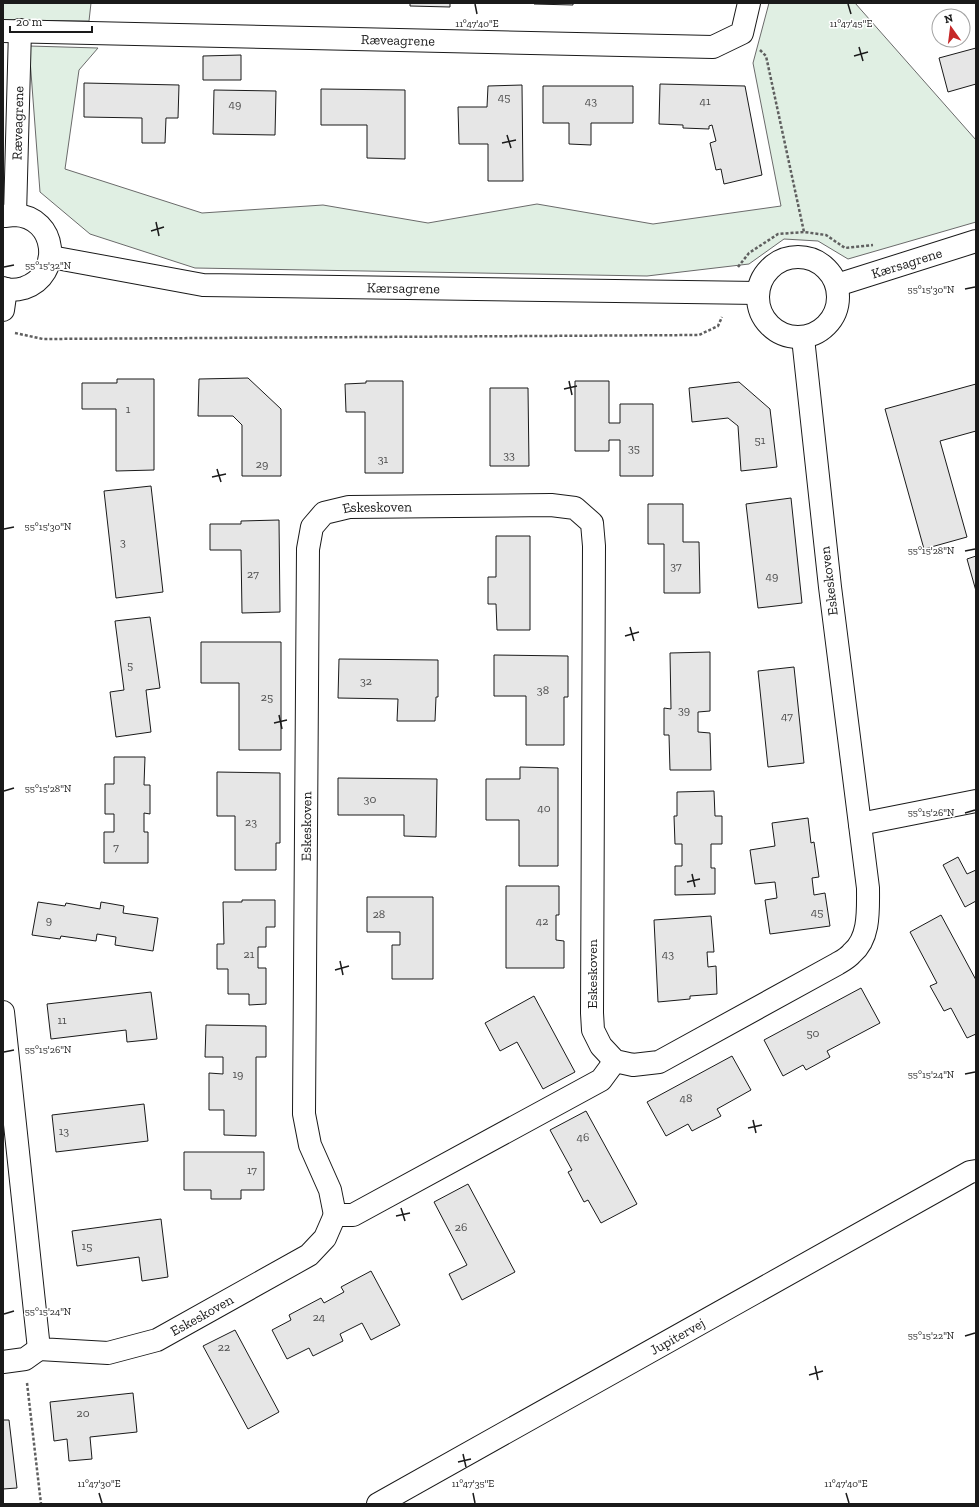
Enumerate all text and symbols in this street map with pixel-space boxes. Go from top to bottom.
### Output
scale bar [10,8,92,34]
north arrow [931,8,971,48]
text: N [943,11,955,26]
text: 20 m [16,15,43,29]
text: 11°47'40"E [455,18,499,30]
text: 11°47'45"E [830,18,872,30]
street label: Ræveagrene [361,31,436,49]
street label: Ræveagrene [8,85,27,160]
house number: 45 [498,90,510,104]
house number: 43 [585,94,597,108]
house number: 41 [699,94,711,108]
house number: 49 [229,97,241,111]
street label: Kærsagrene [869,244,944,282]
text: 55°15'32"N [25,260,72,272]
street label: Kærsagrene [367,279,441,297]
text: 55°15'30"N [908,284,955,296]
house number: 1 [126,402,131,416]
house number: 51 [755,433,766,447]
house number: 35 [628,441,640,455]
house number: 33 [503,448,515,462]
house number: 31 [378,452,389,466]
house number: 29 [256,457,268,471]
street label: Eskeskoven [341,498,412,517]
text: 55°15'30"N [25,521,72,533]
house number: 3 [120,535,126,549]
street label: Eskeskoven [816,545,842,617]
text: 55°15'28"N [908,545,955,557]
house number: 37 [670,559,682,573]
house number: 27 [247,567,259,581]
house number: 49 [766,569,778,583]
house number: 5 [127,658,133,672]
house number: 32 [360,674,372,688]
house number: 38 [537,683,549,697]
house number: 25 [261,690,273,704]
house number: 39 [678,703,690,717]
house number: 47 [781,709,793,723]
text: 55°15'28"N [25,783,72,795]
street label: Eskeskoven [297,791,315,861]
house number: 30 [364,792,376,806]
house number: 40 [537,801,551,815]
text: 55°15'26"N [908,807,955,819]
house number: 23 [245,815,257,829]
house number: 7 [113,840,119,854]
house number: 45 [811,905,823,919]
house number: 28 [373,907,385,921]
house number: 9 [46,913,52,927]
house number: 42 [536,914,548,928]
street label: Eskeskoven [584,939,601,1009]
house number: 21 [244,947,255,961]
house number: 43 [662,947,674,961]
house number: 11 [57,1013,67,1027]
house number: 50 [806,1026,820,1040]
text: 55°15'26"N [25,1044,72,1056]
house number: 19 [233,1067,244,1081]
text: 55°15'24"N [908,1069,955,1081]
house number: 48 [680,1091,692,1105]
house number: 13 [59,1124,69,1138]
house number: 46 [577,1130,589,1144]
house number: 17 [247,1163,257,1177]
house number: 26 [455,1220,467,1234]
house number: 15 [82,1239,92,1253]
street label: Eskeskoven [167,1291,236,1339]
text: 55°15'24"N [25,1306,72,1318]
house number: 24 [313,1310,326,1324]
street label: Jupitervej [647,1314,708,1358]
text: 55°15'22"N [908,1330,955,1342]
house number: 22 [218,1340,230,1354]
house number: 20 [76,1406,90,1420]
text: 11°47'30"E [77,1478,121,1490]
text: 11°47'35"E [452,1478,494,1490]
text: 11°47'40"E [824,1478,868,1490]

